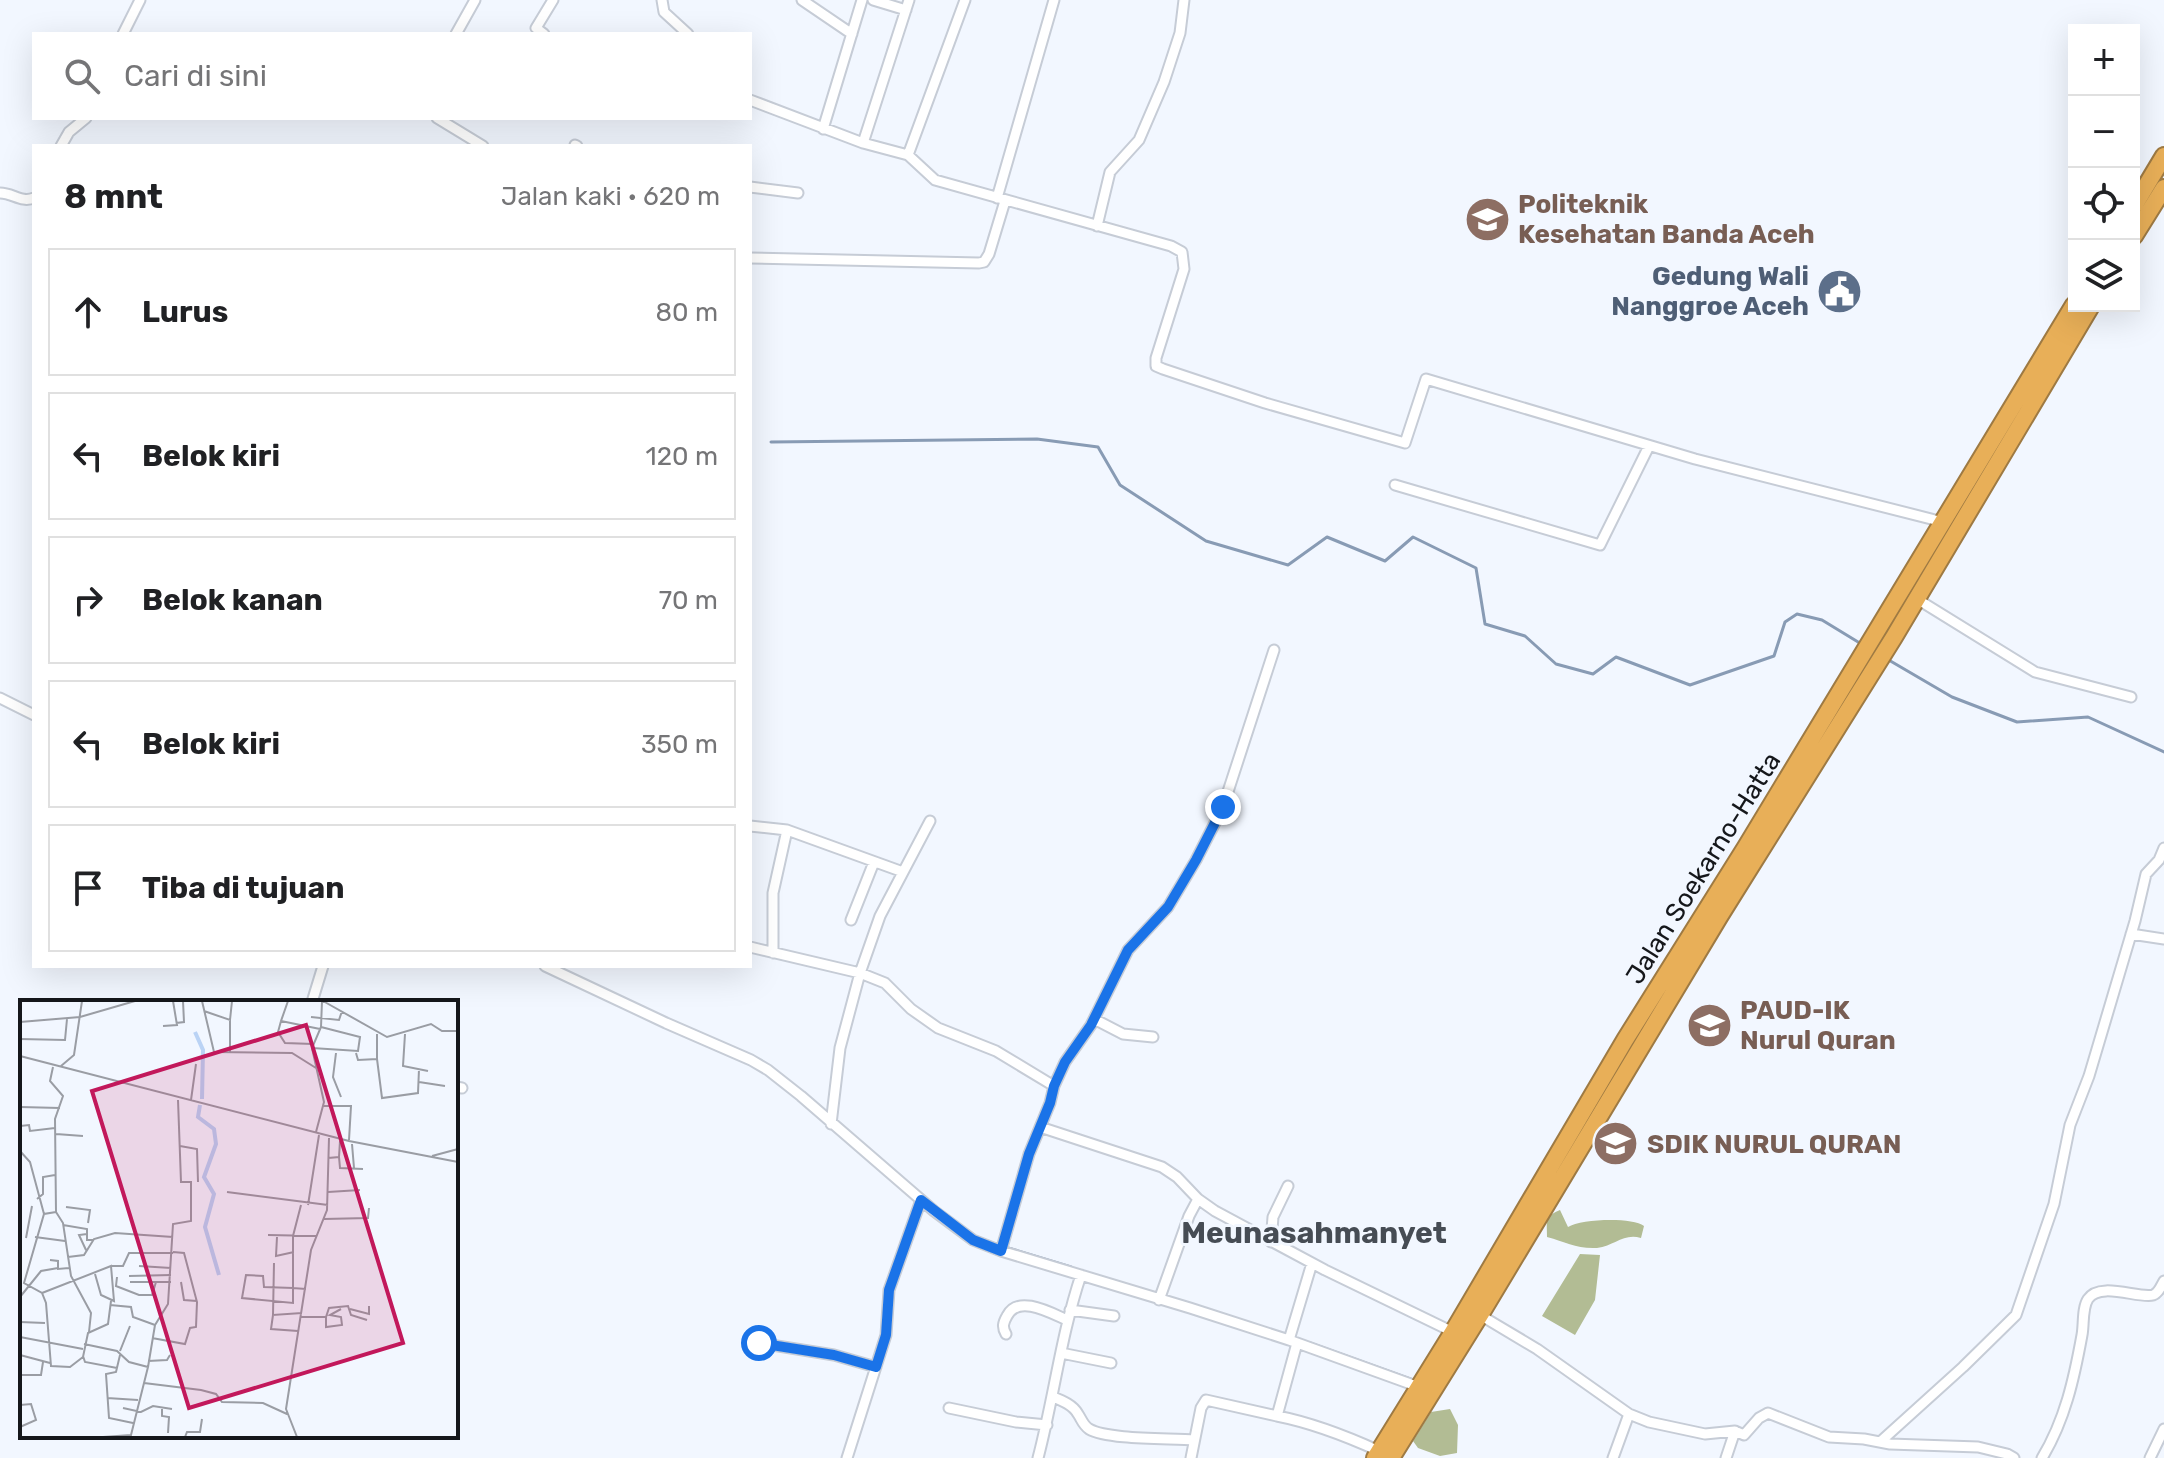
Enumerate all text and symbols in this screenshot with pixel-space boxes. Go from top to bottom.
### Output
map controls [2068,24,2140,312]
button: + [2068,24,2140,96]
search box [32,32,752,120]
icon: search [60,54,104,98]
text: Cari di sini [124,58,267,94]
button: − [2068,96,2140,168]
button: locate [2068,168,2140,240]
text: 8 mnt [64,176,163,217]
text: Jalan kaki · 620 m [501,181,720,212]
place label: Politeknik Kesehatan Banda Aceh [1518,189,1815,250]
school or university icon: Politeknik Kesehatan Banda Aceh [1463,195,1511,243]
button: layers [2068,240,2140,312]
place label: Gedung Wali Nanggroe Aceh [1611,261,1809,322]
public building icon: Gedung Wali Nanggroe Aceh [1816,267,1864,315]
icon: ahead [66,290,110,334]
text: Lurus [142,294,228,330]
text: 80 m [655,297,718,328]
icon: left [66,434,110,478]
text: Belok kiri [142,438,280,474]
text: 120 m [646,441,718,472]
icon: right [66,578,110,622]
text: Belok kanan [142,582,323,618]
text: 70 m [659,585,718,616]
icon: left [66,722,110,766]
text: Belok kiri [142,726,280,762]
text: 350 m [641,729,718,760]
street label: Jalan Soekarno-Hatta [1620,747,1787,990]
route end [1205,789,1241,825]
icon: arrive [66,866,110,910]
text: Tiba di tujuan [142,870,344,906]
place label: PAUD-IK Nurul Quran [1740,995,1896,1056]
inset map [20,1000,458,1438]
school or university icon: PAUD-IK Nurul Quran [1685,1001,1733,1049]
school or university icon: SDIK NURUL QURAN [1592,1120,1640,1168]
place label: SDIK NURUL QURAN [1647,1129,1901,1160]
district label: Meunasahmanyet [1181,1215,1447,1251]
route start [741,1325,777,1361]

